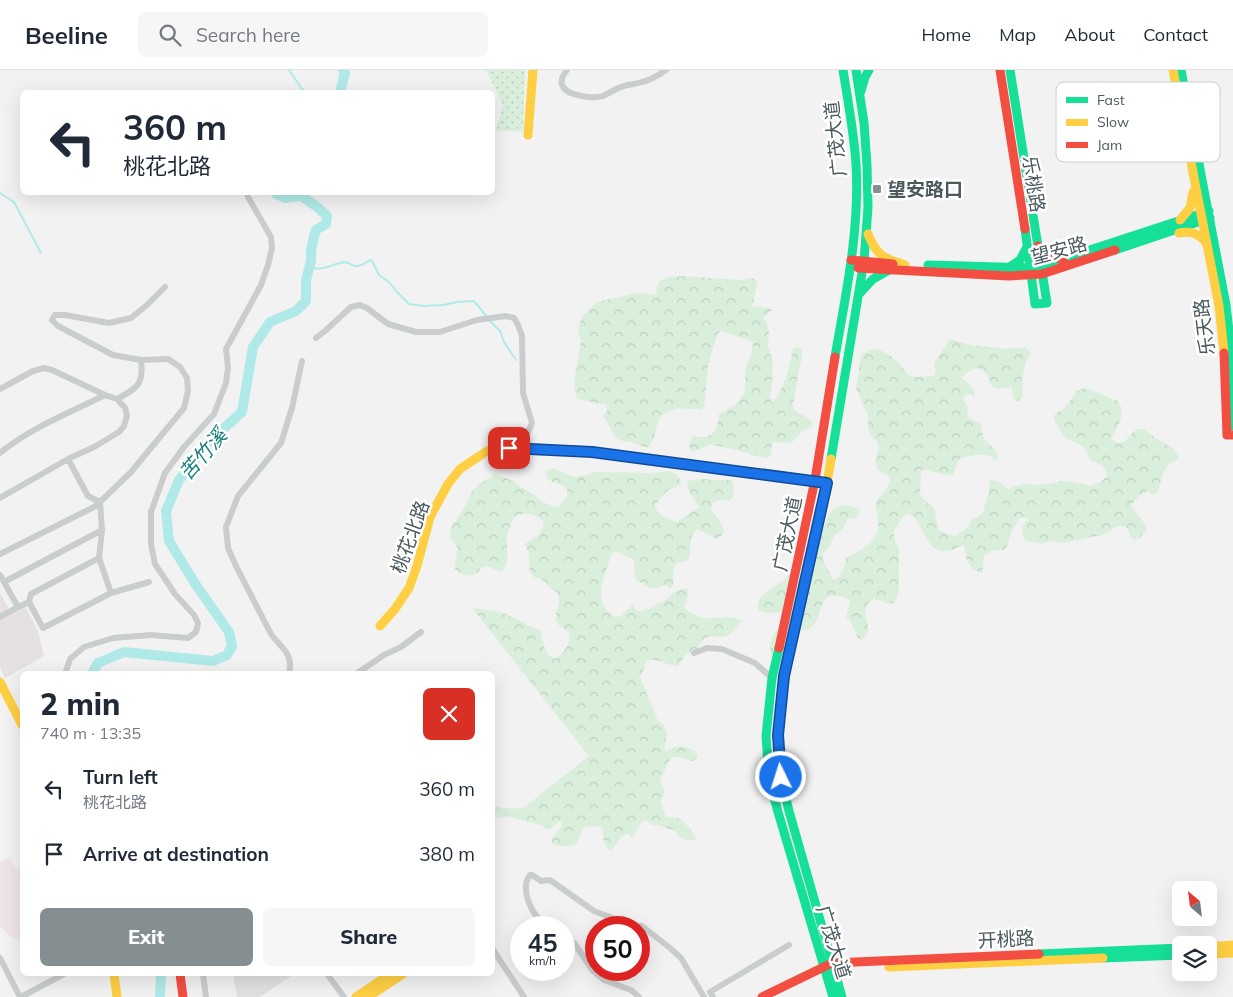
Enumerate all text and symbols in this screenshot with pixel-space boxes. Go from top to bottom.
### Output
search box [138,12,488,57]
text: Beeline [25,20,108,50]
icon: search [156,21,184,49]
text: Search here [196,23,300,47]
text: Home [921,23,971,46]
text: Map [999,23,1036,46]
text: About [1064,23,1115,46]
text: Contact [1143,23,1208,46]
legend [1056,82,1220,162]
text: Fast [1097,91,1125,109]
street label: 广茂大道 [819,100,851,178]
text: 360 m [123,105,227,149]
icon: left [40,110,105,175]
text: Slow [1097,113,1129,131]
text: Jam [1097,136,1122,154]
text: 桃花北路 [123,152,211,180]
street label: 乐桃路 [1018,154,1050,214]
place label: 望安路口 [887,177,963,201]
marker: 望安路口 [871,183,883,195]
street label: 望安路 [1028,231,1090,269]
street label: 乐天路 [1189,297,1219,357]
water label: 苦竹溪 [174,421,233,485]
pin [488,427,530,469]
icon: arrive [495,434,523,462]
street label: 广茂大道 [767,494,807,574]
street label: 桃花北路 [386,497,434,577]
text: 2 min [40,685,120,723]
button: close [423,688,475,740]
text: 740 m · 13:35 [40,723,141,743]
position arrow [754,750,806,802]
text: Turn left [83,765,158,789]
icon: left [40,775,68,803]
text: 360 m [419,777,475,801]
text: 桃花北路 [83,792,147,812]
icon: arrive [40,840,68,868]
text: Arrive at destination [83,842,269,866]
text: 380 m [419,842,475,866]
north arrow [1172,881,1218,926]
map controls [1172,881,1217,981]
street label: 广茂大道 [811,902,857,982]
button: Exit [40,908,253,966]
button: Share [263,908,475,966]
speed limit sign: 50 [585,916,650,981]
street label: 开桃路 [977,926,1035,952]
text: 45 [527,927,558,958]
button: layers [1172,936,1217,981]
text: km/h [529,953,556,968]

